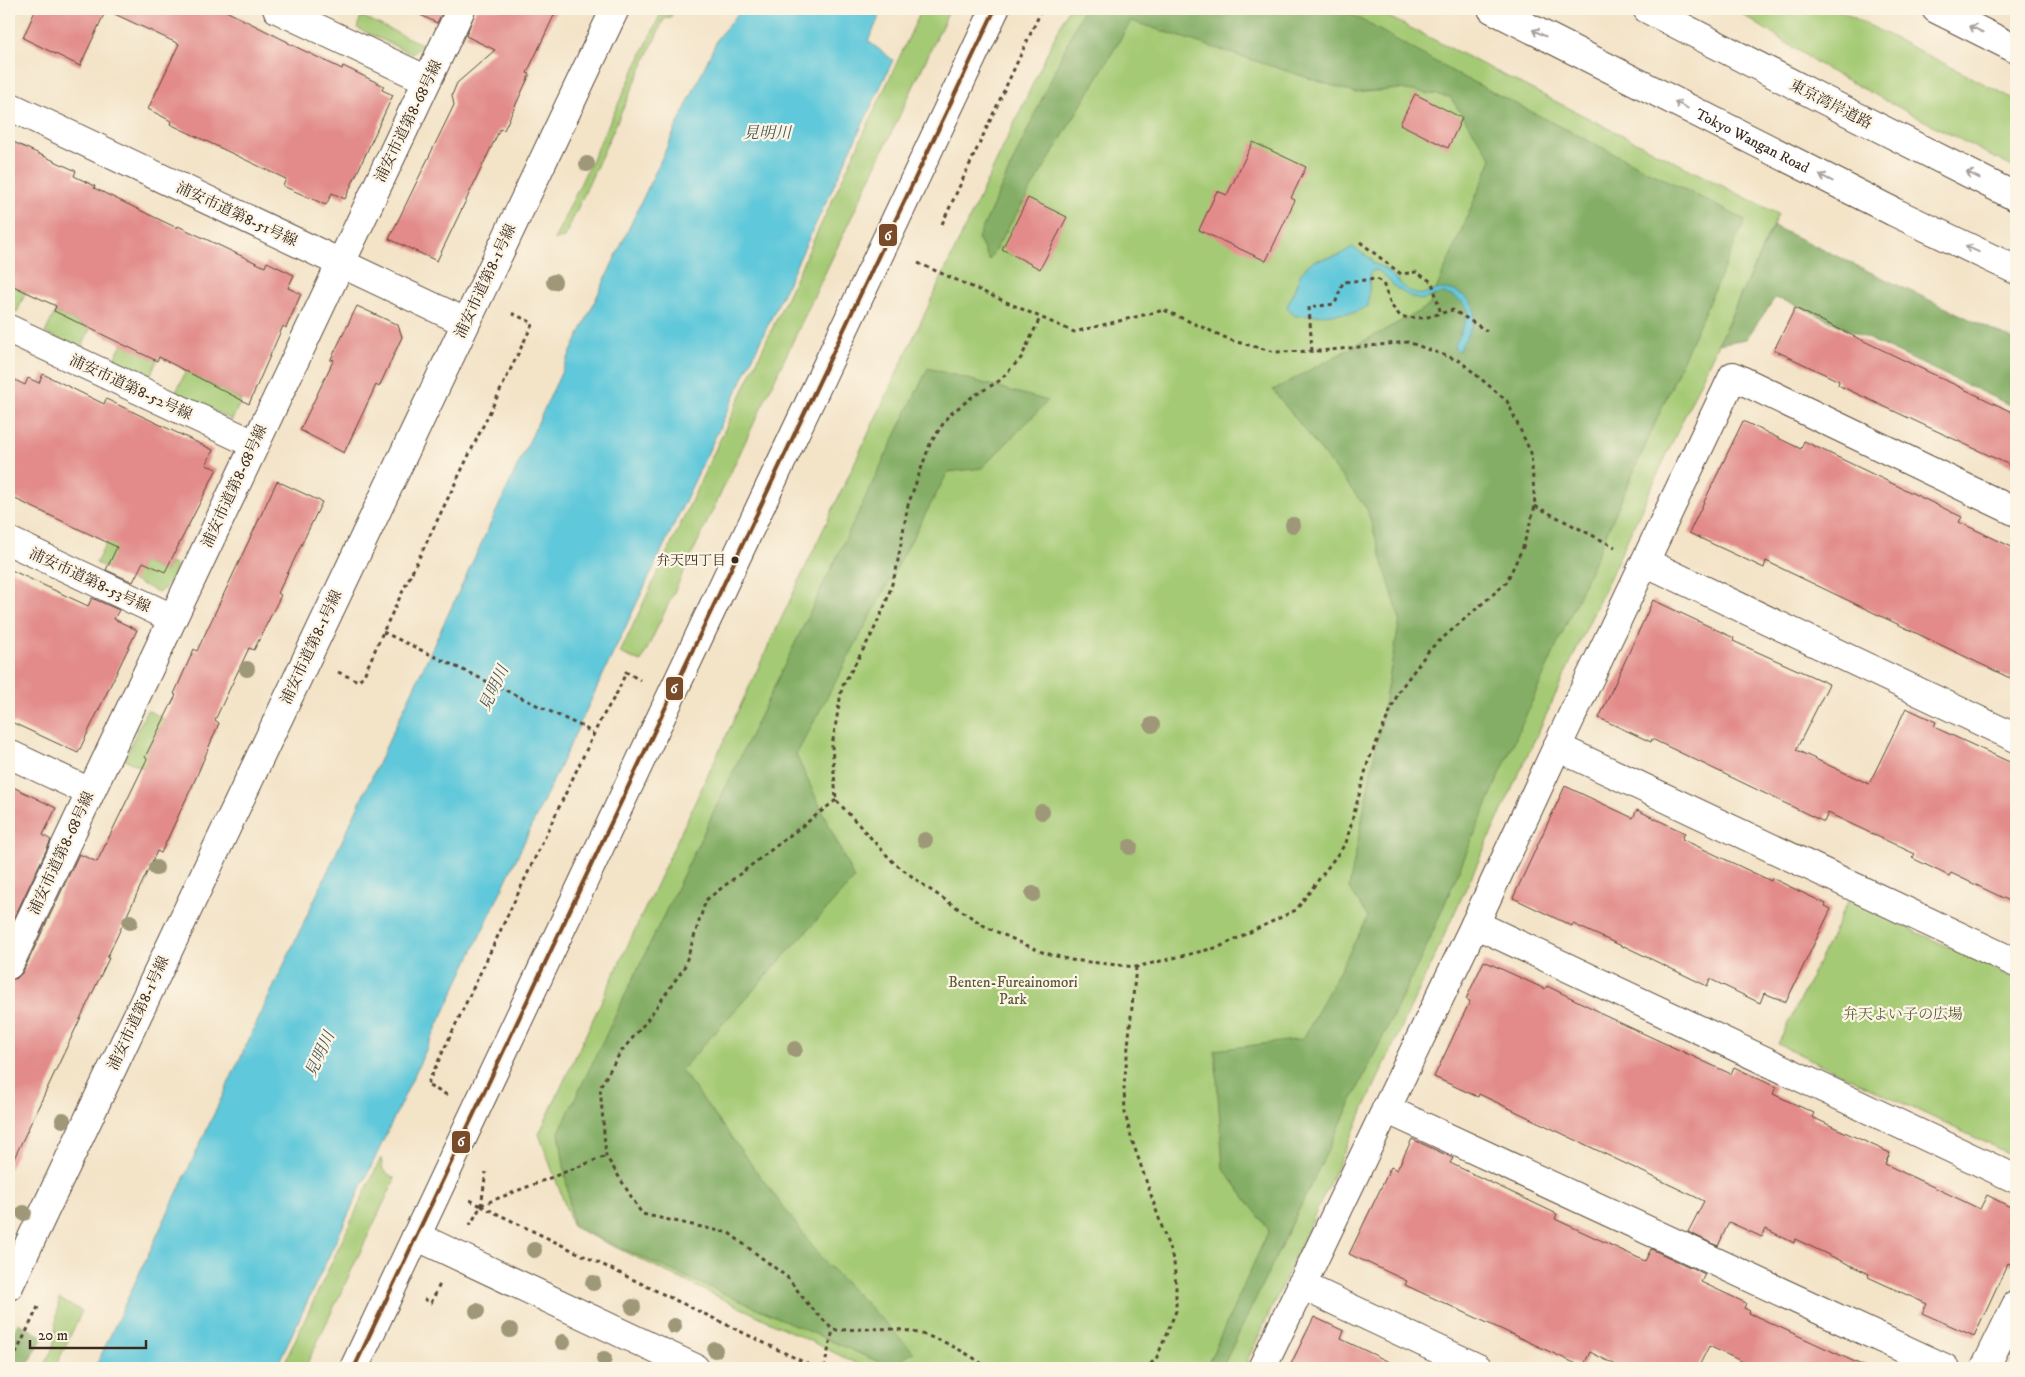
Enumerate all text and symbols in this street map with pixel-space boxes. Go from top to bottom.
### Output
one-way arrow [1969,24,1984,33]
one-way arrow [1531,28,1546,38]
street label: 浦安市道第8-68号線 [371,57,446,186]
street label: 東京湾岸道路 [1786,76,1875,133]
one-way arrow [1674,100,1689,109]
street label: Tokyo Wangan Road [1692,104,1813,178]
water label: 見明川 [743,123,793,143]
one-way arrow [1965,170,1980,180]
one-way arrow [1819,173,1834,182]
street label: 浦安市道第8-51号線 [173,178,300,251]
street label: 浦安市道第8-1号線 [451,221,520,341]
line badge: 6 [878,223,898,247]
text: 6 [884,227,892,245]
one-way arrow [1965,244,1980,253]
street label: 浦安市道第8-52号線 [66,351,195,424]
street label: 浦安市道第8-68号線 [198,422,271,551]
street label: 浦安市道第8-53号線 [26,544,153,617]
place label: 弁天四丁目 [656,552,726,570]
marker: 弁天四丁目 [730,555,740,565]
street label: 浦安市道第8-1号線 [277,587,346,707]
water label: 見明川 [475,661,514,714]
line badge: 6 [665,676,684,701]
text: 6 [670,680,678,698]
street label: 浦安市道第8-68号線 [25,789,98,918]
street label: 浦安市道第8-1号線 [104,953,173,1073]
park label: Benten-Fureainomori Park [948,973,1078,1009]
park label: 弁天よい子の広場 [1843,1005,1963,1024]
water label: 見明川 [301,1027,340,1080]
line badge: 6 [451,1130,471,1154]
text: 6 [457,1133,465,1151]
scale bar [30,1317,146,1349]
text: 20 m [38,1326,68,1345]

